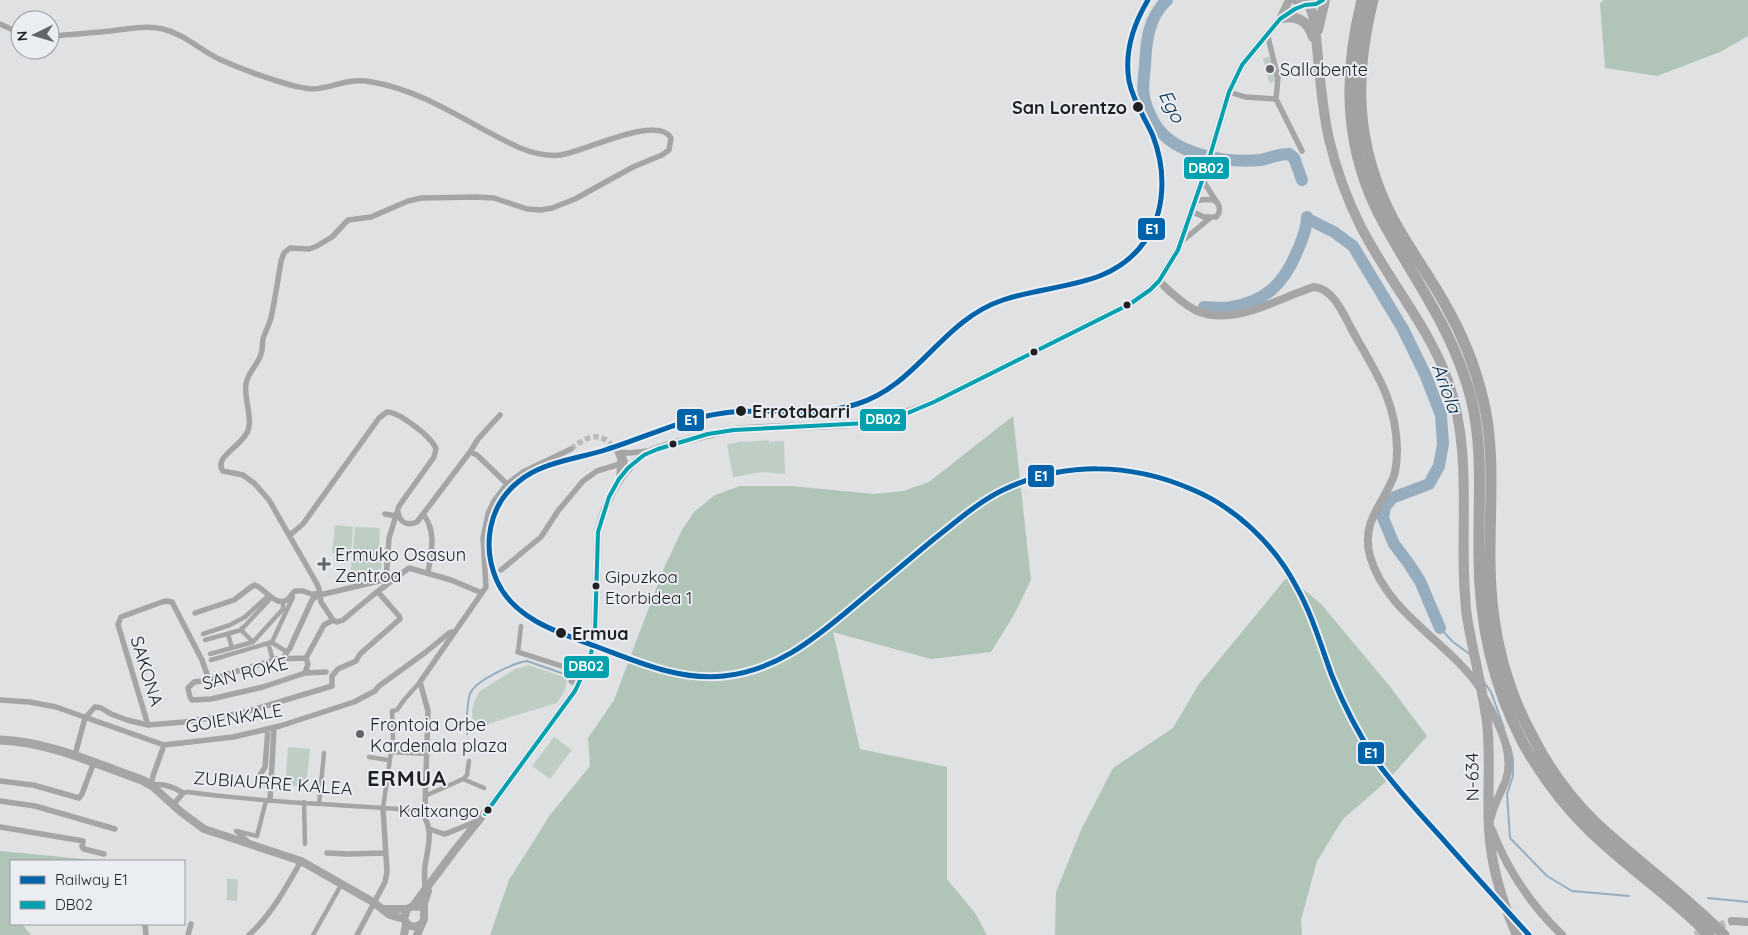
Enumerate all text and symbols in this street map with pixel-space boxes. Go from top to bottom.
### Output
north arrow [10,10,60,60]
text: N [13,30,31,42]
place label: Sallabente [1280,58,1368,81]
marker: Sallabente [1264,63,1276,75]
water label: Ego [1154,86,1191,128]
place label: San Lorentzo [1012,96,1127,119]
marker: San Lorentzo [1131,100,1145,114]
line badge: DB02 [1183,156,1230,180]
text: DB02 [1188,159,1224,177]
line badge: E1 [1137,217,1166,241]
text: E1 [1145,220,1159,238]
unlabelled marker [1122,300,1132,310]
unlabelled marker [1029,347,1039,357]
water label: Ariola [1427,360,1468,417]
place label: Errotabarri [752,400,850,423]
marker: Errotabarri [734,404,748,418]
line badge: E1 [676,408,705,432]
line badge: DB02 [859,408,907,432]
text: DB02 [865,410,901,428]
text: E1 [684,411,698,429]
unlabelled marker [668,439,678,449]
line badge: E1 [1027,464,1055,488]
text: E1 [1034,467,1048,485]
place label: Ermuko Osasun Zentroa [335,543,466,587]
marker: Ermuko Osasun Zentroa [317,557,331,571]
place label: Gipuzkoa Etorbidea 1 [605,566,692,608]
marker: Gipuzkoa Etorbidea 1 [591,581,601,591]
place label: Ermua [572,622,629,645]
marker: Ermua [554,626,568,640]
street label: SAKONA [125,633,169,709]
street label: SAN ROKE [200,651,290,695]
line badge: DB02 [563,655,610,679]
text: DB02 [568,657,604,675]
street label: GOIENKALE [184,698,284,738]
place label: Frontoia Orbe Kardenala plaza [370,713,507,757]
marker: Frontoia Orbe Kardenala plaza [354,728,366,740]
line badge: E1 [1357,741,1385,765]
text: E1 [1364,744,1378,762]
street label: N-634 [1460,752,1484,802]
district label: ERMUA [367,764,447,792]
street label: ZUBIAURRE KALEA [193,766,354,800]
place label: Kaltxango [399,800,479,821]
marker: Kaltxango [483,805,493,815]
legend [10,860,185,925]
text: Railway E1 [55,870,128,889]
text: DB02 [55,895,93,914]

